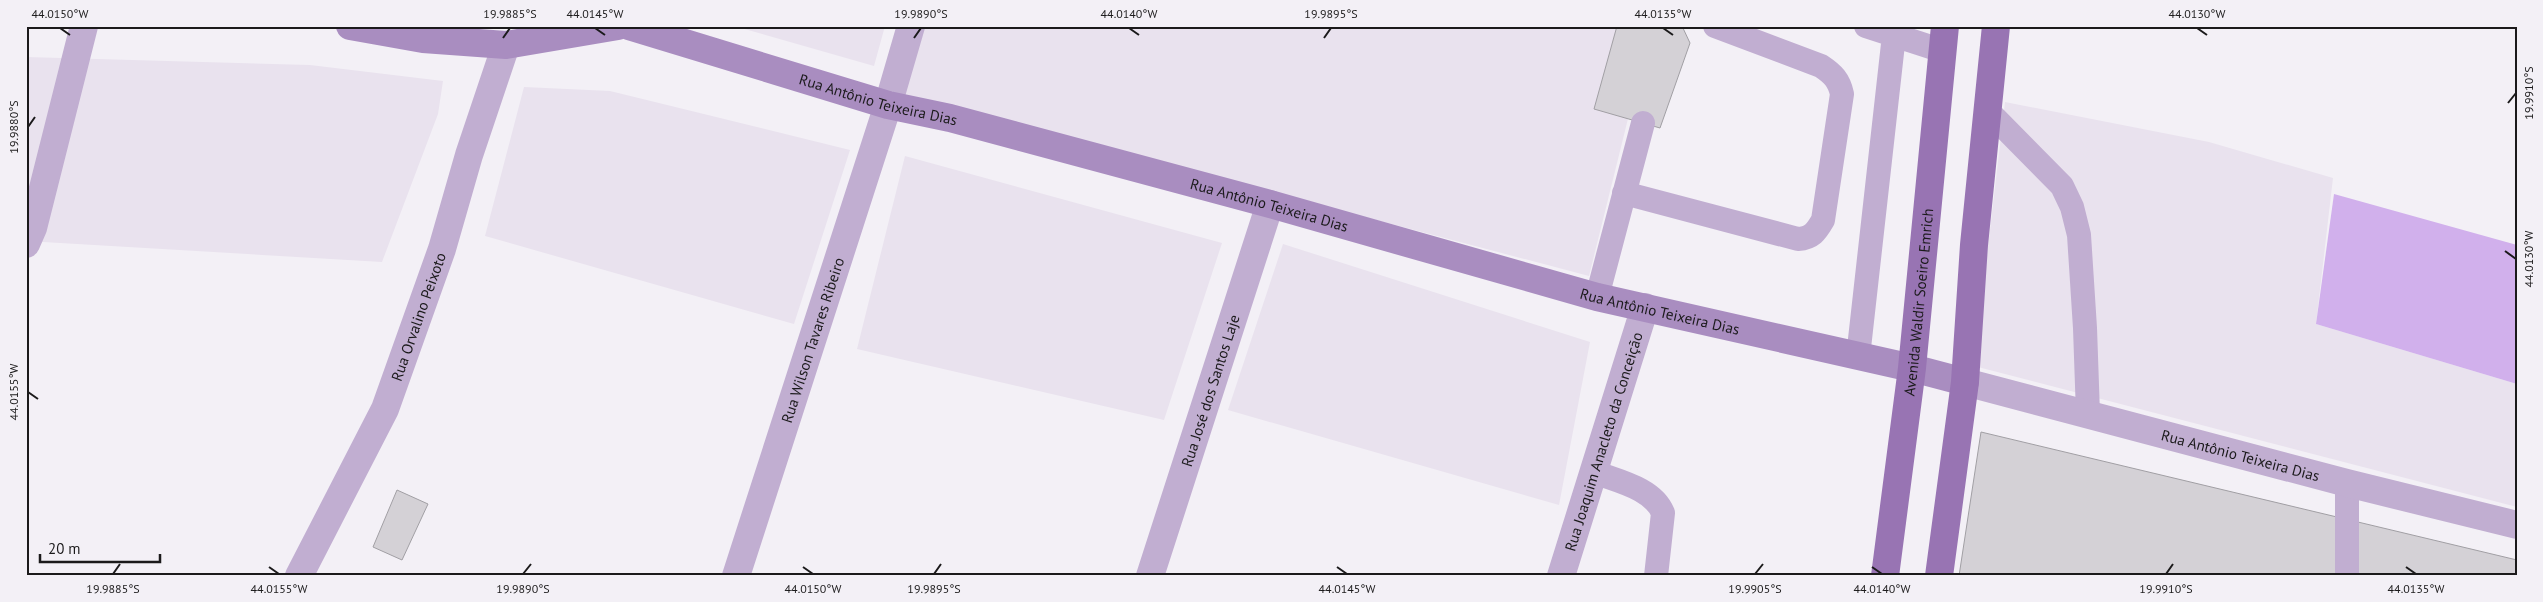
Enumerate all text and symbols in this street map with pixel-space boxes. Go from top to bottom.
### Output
text: 44.0150°W [32,6,88,21]
text: 19.9885°S [483,6,537,21]
text: 44.0145°W [567,6,623,21]
text: 19.9890°S [894,6,948,21]
text: 44.0140°W [1101,6,1157,21]
text: 19.9895°S [1304,6,1358,21]
text: 44.0135°W [1635,6,1691,21]
text: 44.0130°W [2169,6,2225,21]
text: 19.9910°S [2521,66,2536,120]
street label: Rua Antônio Teixeira Dias [797,69,960,129]
text: 19.9880°S [6,100,21,154]
street label: Rua Antônio Teixeira Dias [1188,174,1351,235]
street label: Avenida Waldir Soeiro Emrich [1899,207,1937,397]
text: 44.0130°W [2521,231,2536,287]
street label: Rua Orvalino Peixoto [386,250,450,383]
street label: Rua Wilson Tavares Ribeiro [777,255,848,425]
street label: Rua Antônio Teixeira Dias [1578,283,1742,338]
street label: Rua José dos Santos Laje [1176,312,1243,469]
street label: Rua Joaquim Anacleto da Conceição [1560,329,1646,553]
text: 44.0155°W [6,364,21,420]
street label: Rua Antônio Teixeira Dias [2159,425,2322,485]
scale bar [40,532,160,564]
text: 20 m [48,539,81,558]
text: 19.9885°S [86,581,140,596]
text: 44.0155°W [251,581,307,596]
text: 19.9890°S [496,581,550,596]
text: 44.0150°W [785,581,841,596]
text: 19.9895°S [907,581,961,596]
text: 44.0145°W [1319,581,1375,596]
text: 19.9905°S [1728,581,1782,596]
text: 44.0140°W [1854,581,1910,596]
text: 19.9910°S [2139,581,2193,596]
text: 44.0135°W [2388,581,2444,596]

